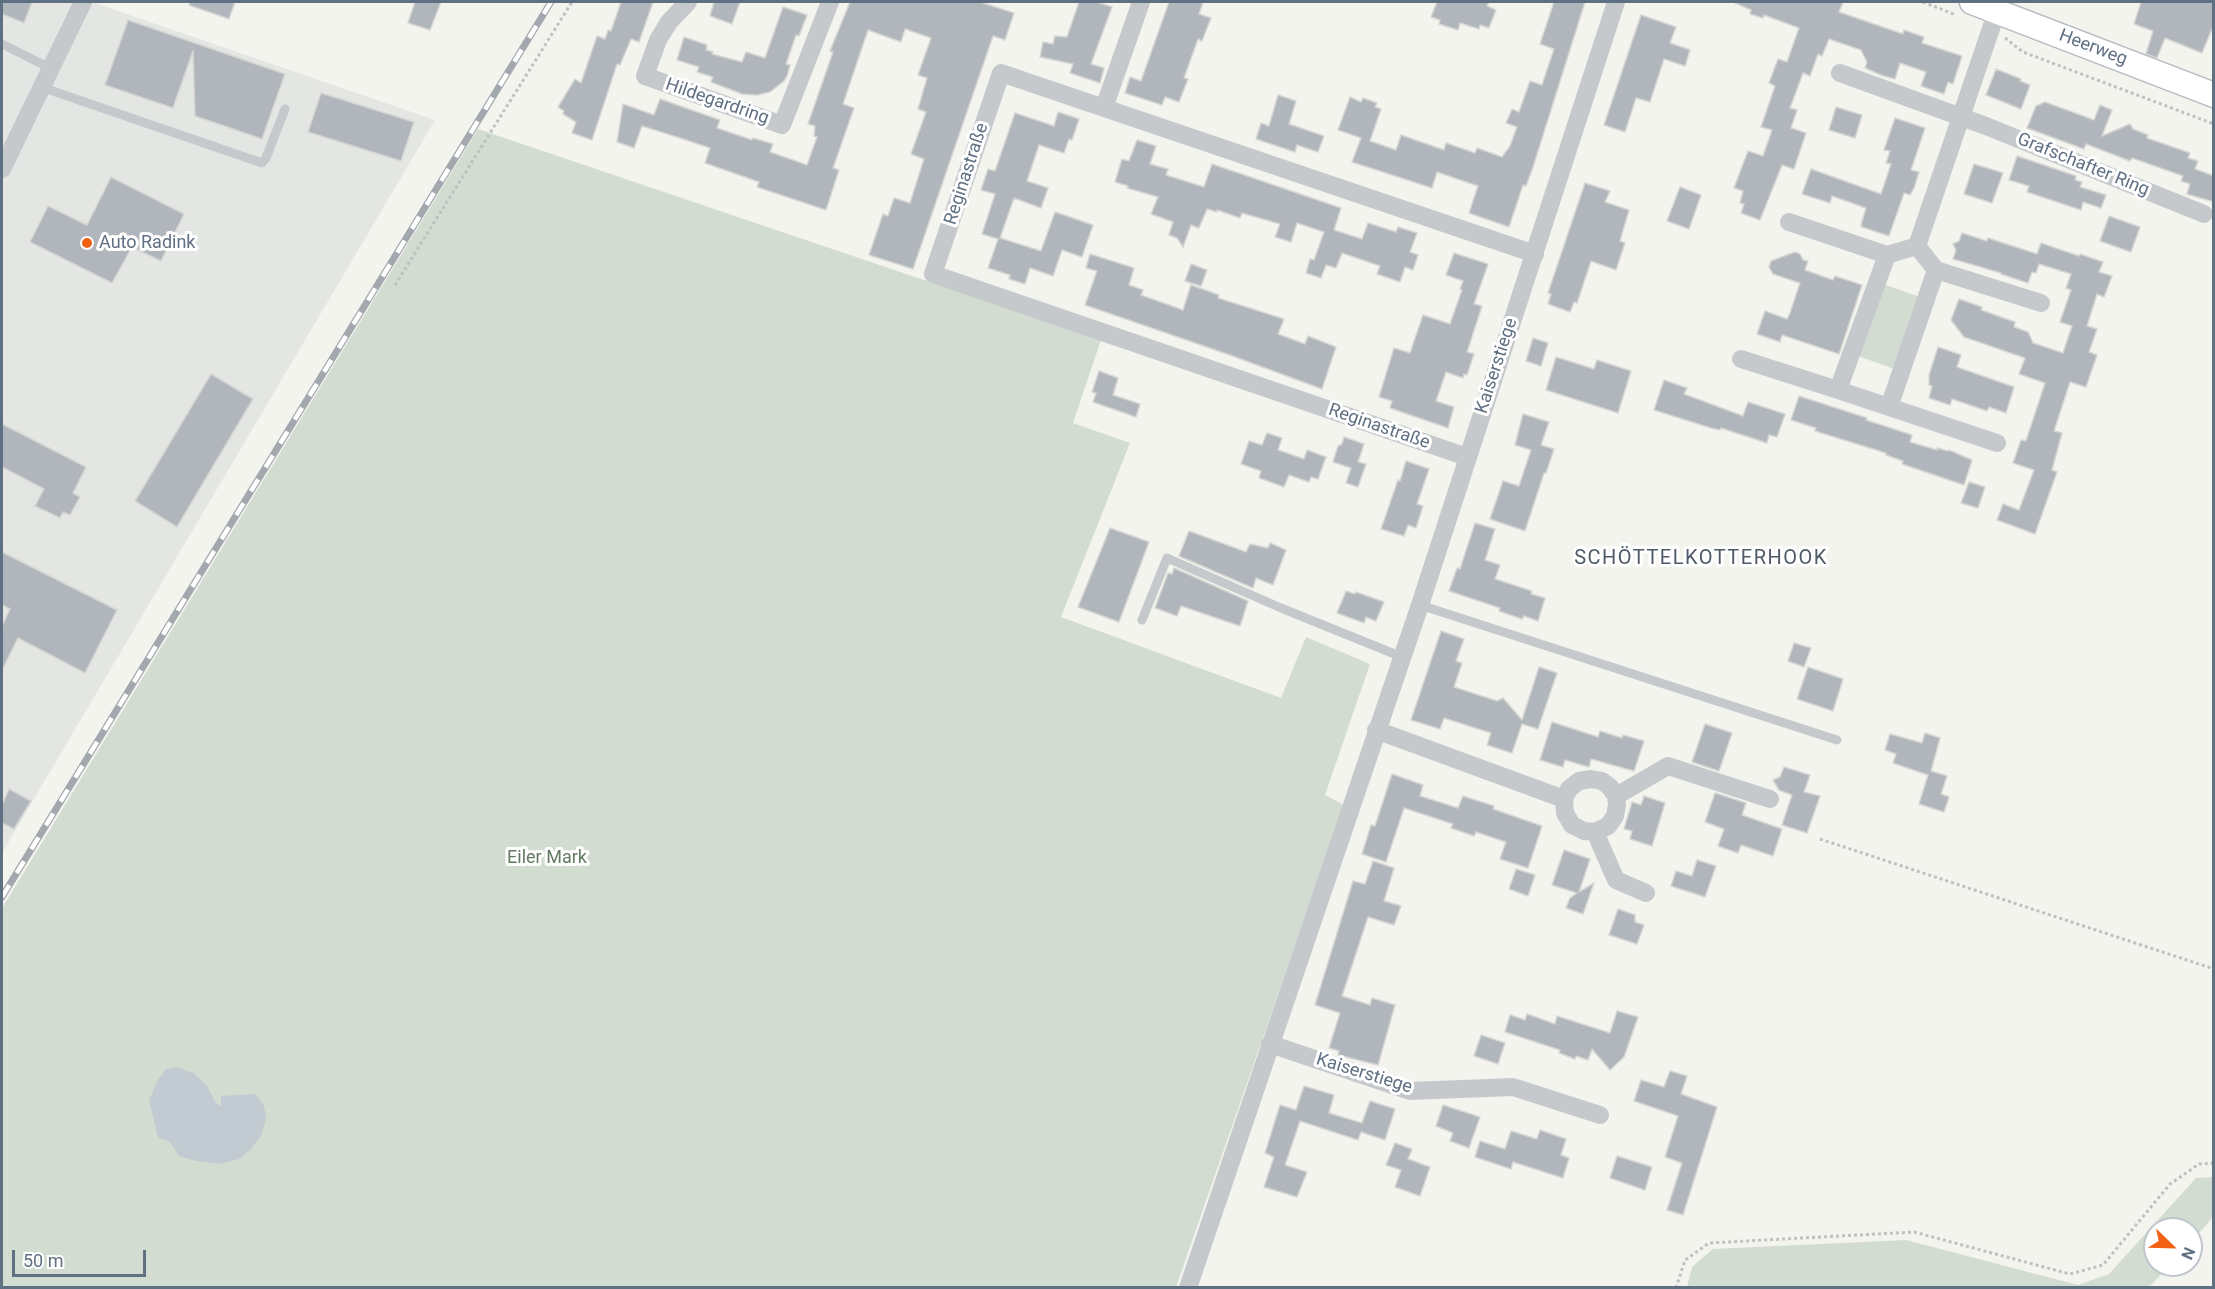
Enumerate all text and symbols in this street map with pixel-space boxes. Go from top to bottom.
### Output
street label: Heerweg [2056,25,2130,71]
street label: Hildegardring [663,74,771,130]
street label: Reginastraße [940,120,994,228]
street label: Grafschafter Ring [2014,129,2152,201]
place label: Auto Radink [99,232,195,254]
marker: Auto Radink [80,236,94,250]
street label: Kaiserstiege [1471,316,1523,416]
street label: Reginastraße [1325,400,1433,454]
district label: SCHÖTTELKOTTERHOOK [1574,547,1828,571]
park label: Eiler Mark [507,847,587,869]
street label: Kaiserstiege [1313,1049,1415,1099]
north arrow [2143,1217,2203,1277]
scale bar [15,1238,148,1276]
text: N [2177,1245,2199,1262]
text: 50 m [23,1250,63,1271]

